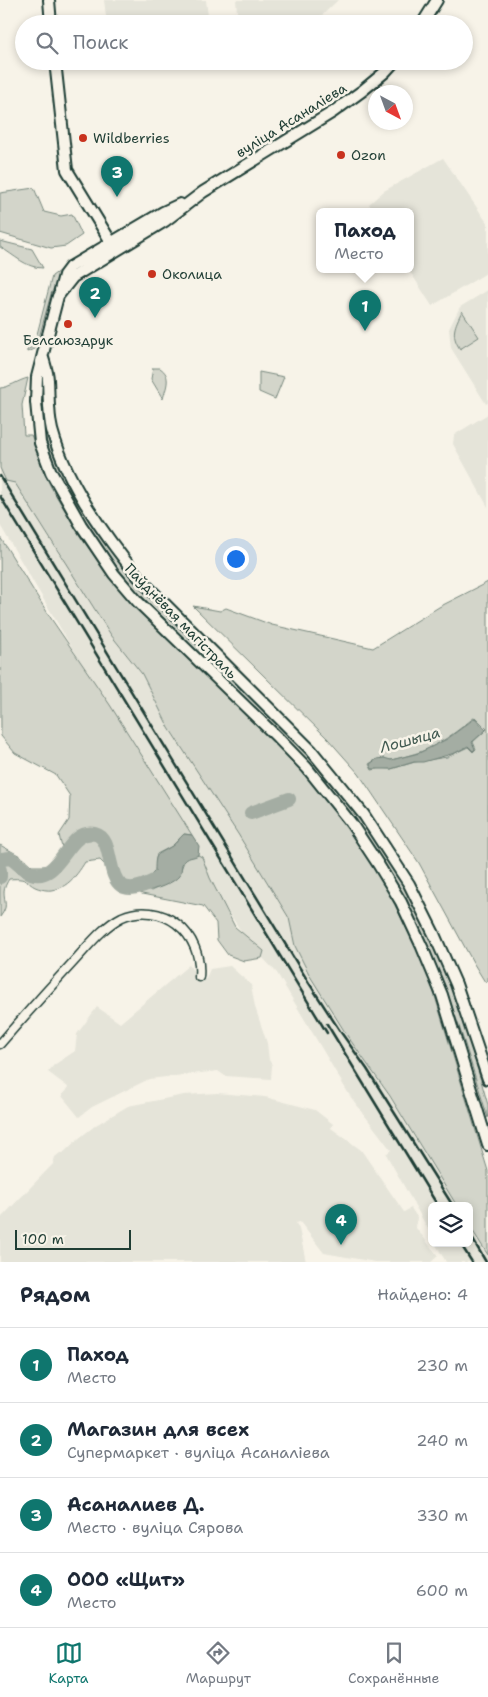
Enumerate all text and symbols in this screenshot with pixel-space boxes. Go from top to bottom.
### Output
search box [15,15,473,70]
icon: search [33,29,61,57]
text: Поиск [73,30,128,55]
street label: вуліца Асаналіева [232,78,350,161]
north arrow [368,85,413,130]
place label: Wildberries [93,129,170,147]
marker: Wildberries [77,132,89,144]
place label: Ozon [351,146,386,164]
marker: Ozon [335,149,347,161]
pin: 3 [101,156,133,197]
popup [316,208,414,273]
text: Паход [334,218,396,243]
text: Место [334,243,384,264]
place label: Околица [162,265,222,283]
marker: Околица [146,268,158,280]
pin: 2 [79,277,111,318]
pin: 1 [349,290,381,331]
marker: Белсаюздрук [62,318,74,330]
place label: Белсаюздрук [23,331,114,349]
your location [223,546,249,572]
street label: Паўднёвая магістраль [121,559,241,683]
water label: Лошыца [377,722,442,758]
map controls [428,1202,473,1247]
button: layers [428,1202,473,1247]
pin: 4 [325,1204,357,1245]
scale bar [15,1227,131,1250]
text: 100 m [22,1230,64,1248]
text: Рядом [20,1281,90,1309]
text: Найдено: 4 [377,1284,468,1305]
text: Паход [67,1342,129,1367]
text: 1 [32,1355,40,1376]
text: 230 m [416,1355,468,1376]
text: Место [67,1367,117,1388]
text: Магазин для всех [67,1417,249,1442]
text: 2 [30,1430,42,1451]
text: 240 m [416,1430,468,1451]
text: Супермаркет · вуліца Асаналіева [67,1442,330,1463]
text: Асаналиев Д. [67,1492,205,1517]
text: 3 [30,1505,42,1526]
text: 330 m [416,1505,468,1526]
text: Место · вуліца Сярова [67,1517,243,1538]
text: ООО «Щит» [67,1567,185,1592]
text: 4 [30,1580,42,1601]
text: 600 m [416,1580,468,1601]
text: Место [67,1592,117,1613]
tab: Карта [49,1639,89,1687]
tab: Маршрут [186,1639,251,1687]
tab: Сохранённые [348,1639,439,1687]

